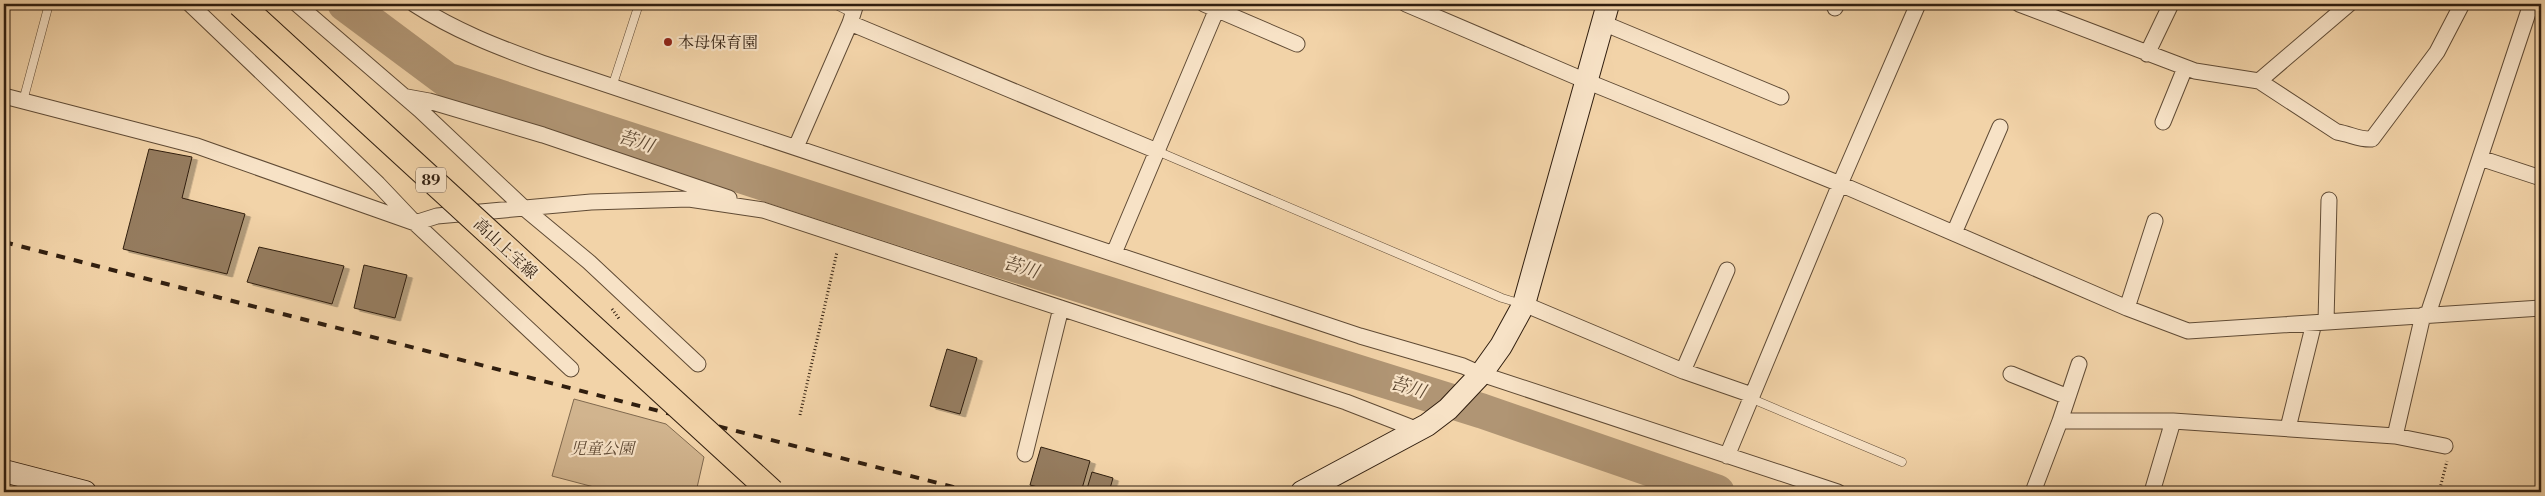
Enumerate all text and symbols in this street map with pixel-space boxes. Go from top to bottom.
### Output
place label: 本母保育園 [678,33,758,53]
marker: 本母保育園 [662,36,674,48]
water label: 苔川 [615,125,658,159]
road number: 89 [416,168,446,192]
street label: 高山上宝線 [469,214,541,283]
water label: 苔川 [1000,251,1043,284]
water label: 苔川 [1387,371,1430,404]
park label: 児童公園 [570,439,637,459]

